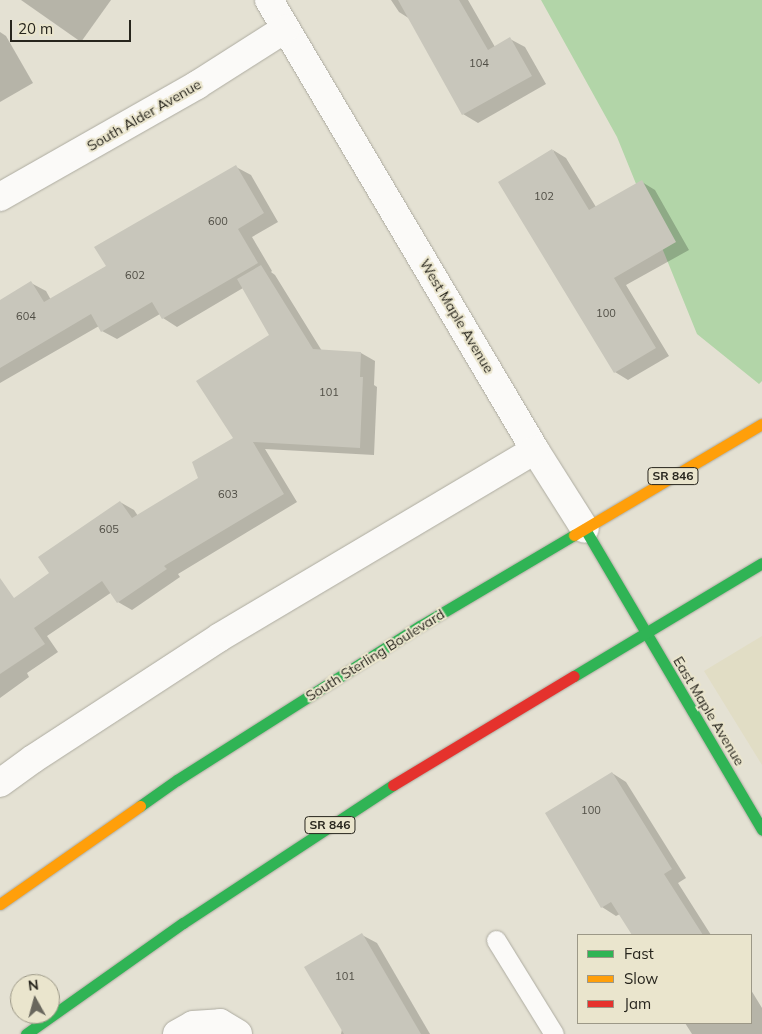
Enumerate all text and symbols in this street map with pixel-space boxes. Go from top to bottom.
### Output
scale bar [12,10,134,42]
text: 20 m [18,19,53,38]
house number: 104 [469,56,489,70]
street label: South Alder Avenue [84,76,204,154]
house number: 102 [534,189,554,203]
house number: 600 [208,214,228,228]
street label: West Maple Avenue [416,256,498,376]
house number: 602 [125,268,145,282]
house number: 100 [596,306,616,320]
house number: 604 [16,309,36,323]
house number: 101 [319,385,339,399]
road number: SR 846 [647,466,699,486]
house number: 603 [218,487,238,501]
house number: 605 [99,522,119,536]
street label: South Sterling Boulevard [303,605,447,705]
street label: East Maple Avenue [670,653,748,769]
house number: 100 [581,803,601,817]
road number: SR 846 [304,816,356,834]
legend [577,934,752,1024]
text: Fast [624,944,654,963]
house number: 101 [335,969,355,983]
text: Slow [624,969,658,988]
north arrow [10,974,60,1024]
text: N [27,976,40,995]
text: Jam [624,994,651,1013]

